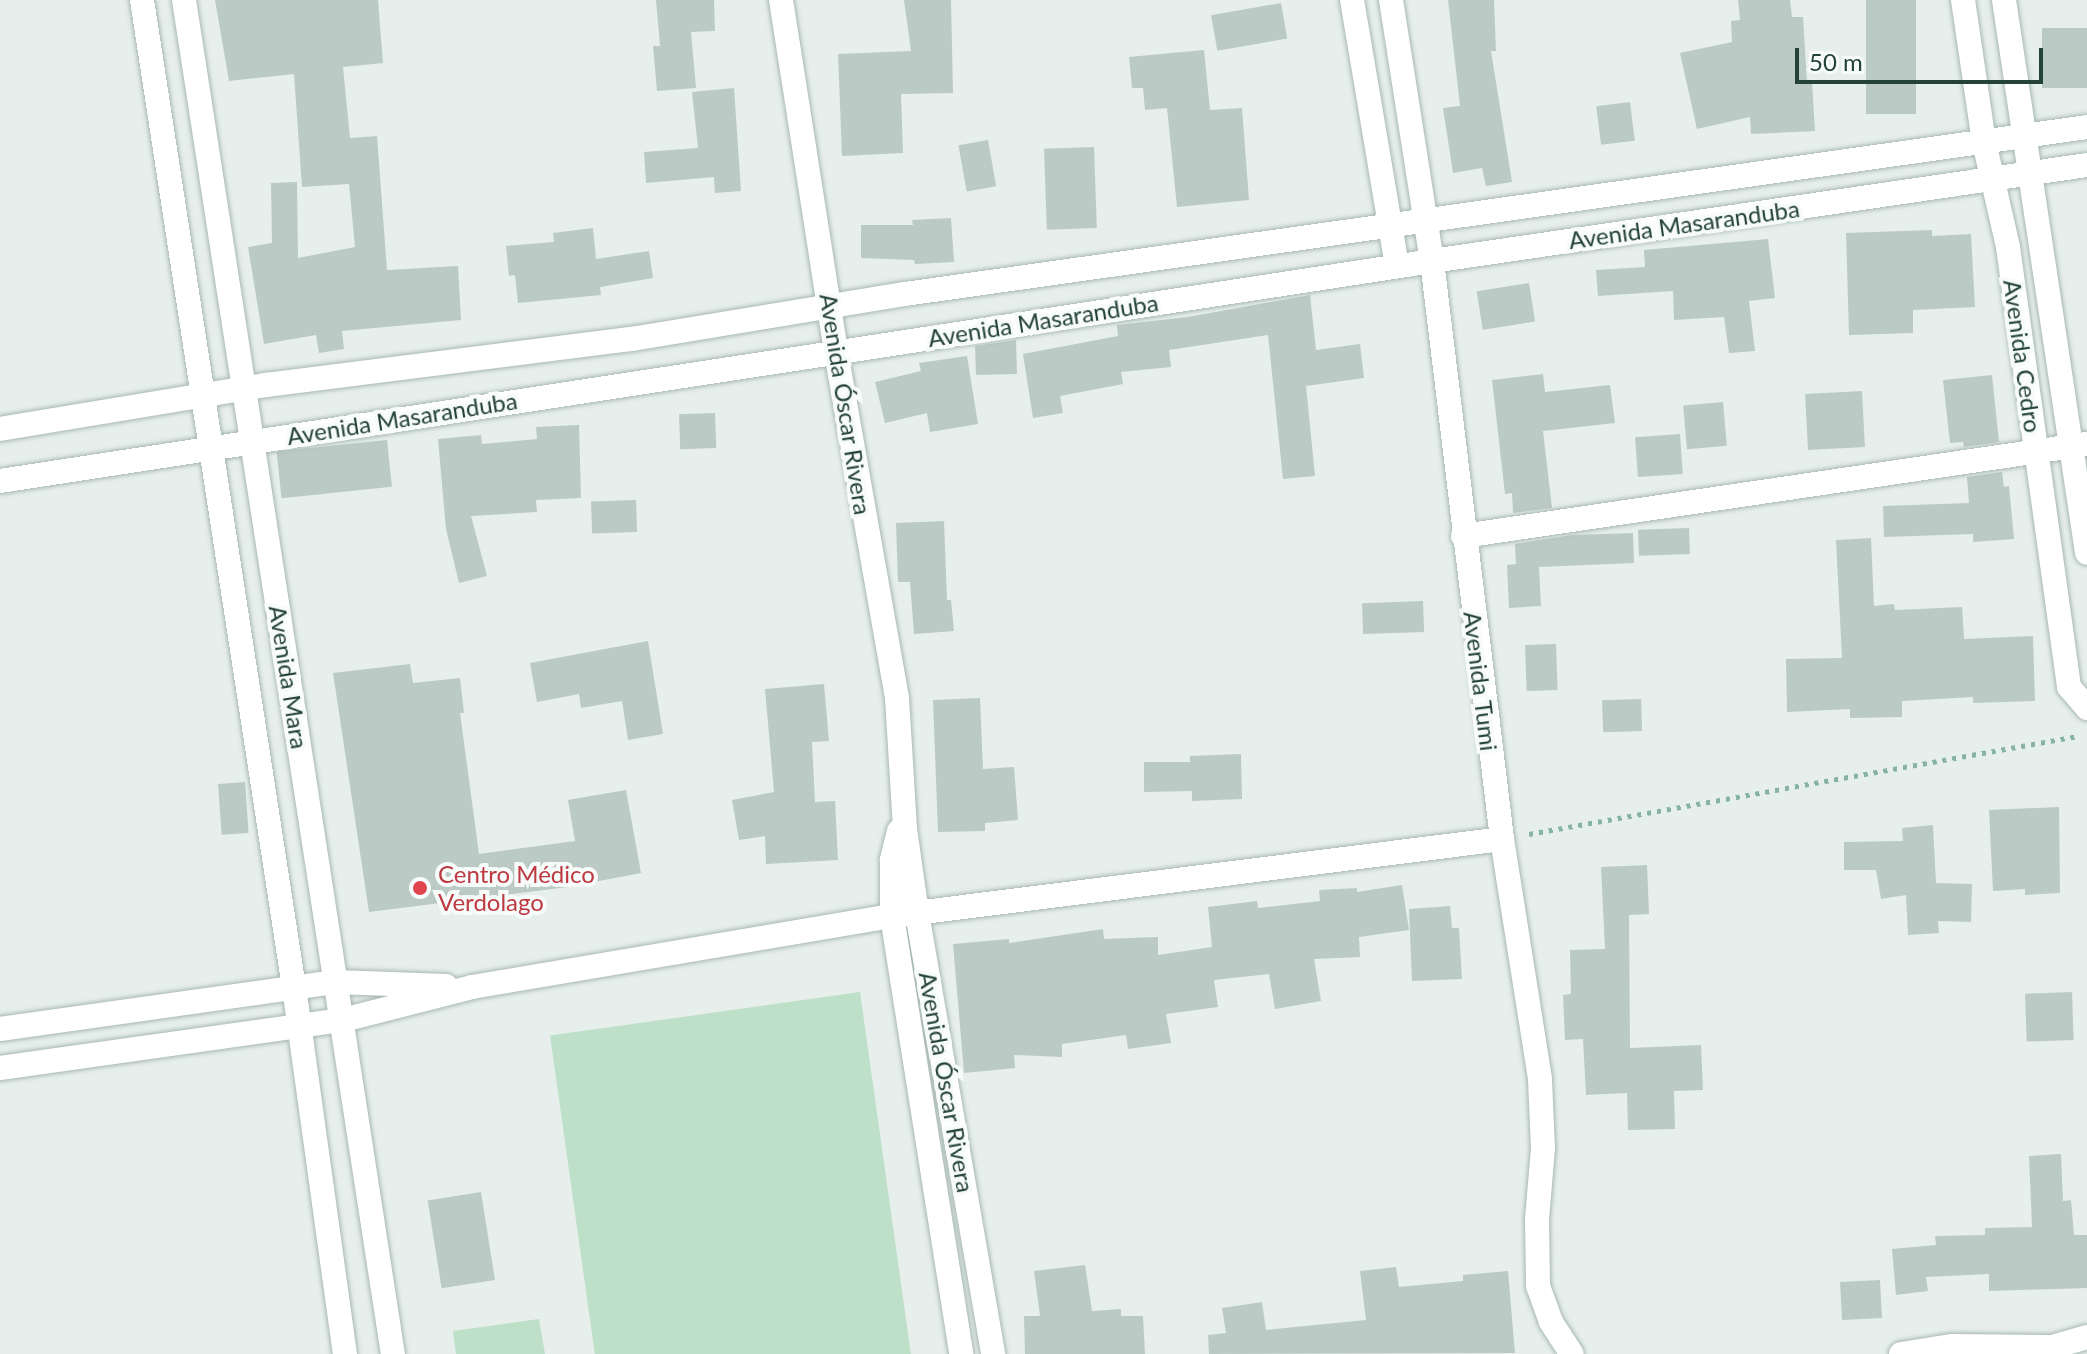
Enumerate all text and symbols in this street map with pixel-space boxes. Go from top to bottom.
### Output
scale bar [1799,32,2047,82]
text: 50 m [1809,47,1863,76]
street label: Avenida Masaranduba [1567,194,1801,254]
street label: Avenida Cedro [1998,278,2048,434]
street label: Avenida Masaranduba [926,288,1160,352]
street label: Avenida Óscar Rivera [814,291,878,517]
street label: Avenida Masaranduba [285,386,519,450]
street label: Avenida Mara [263,603,315,751]
street label: Avenida Tumi [1458,609,1504,753]
place label: Centro Médico Verdolago [438,860,595,916]
marker: Centro Médico Verdolago [409,877,431,899]
street label: Avenida Óscar Rivera [913,969,981,1195]

